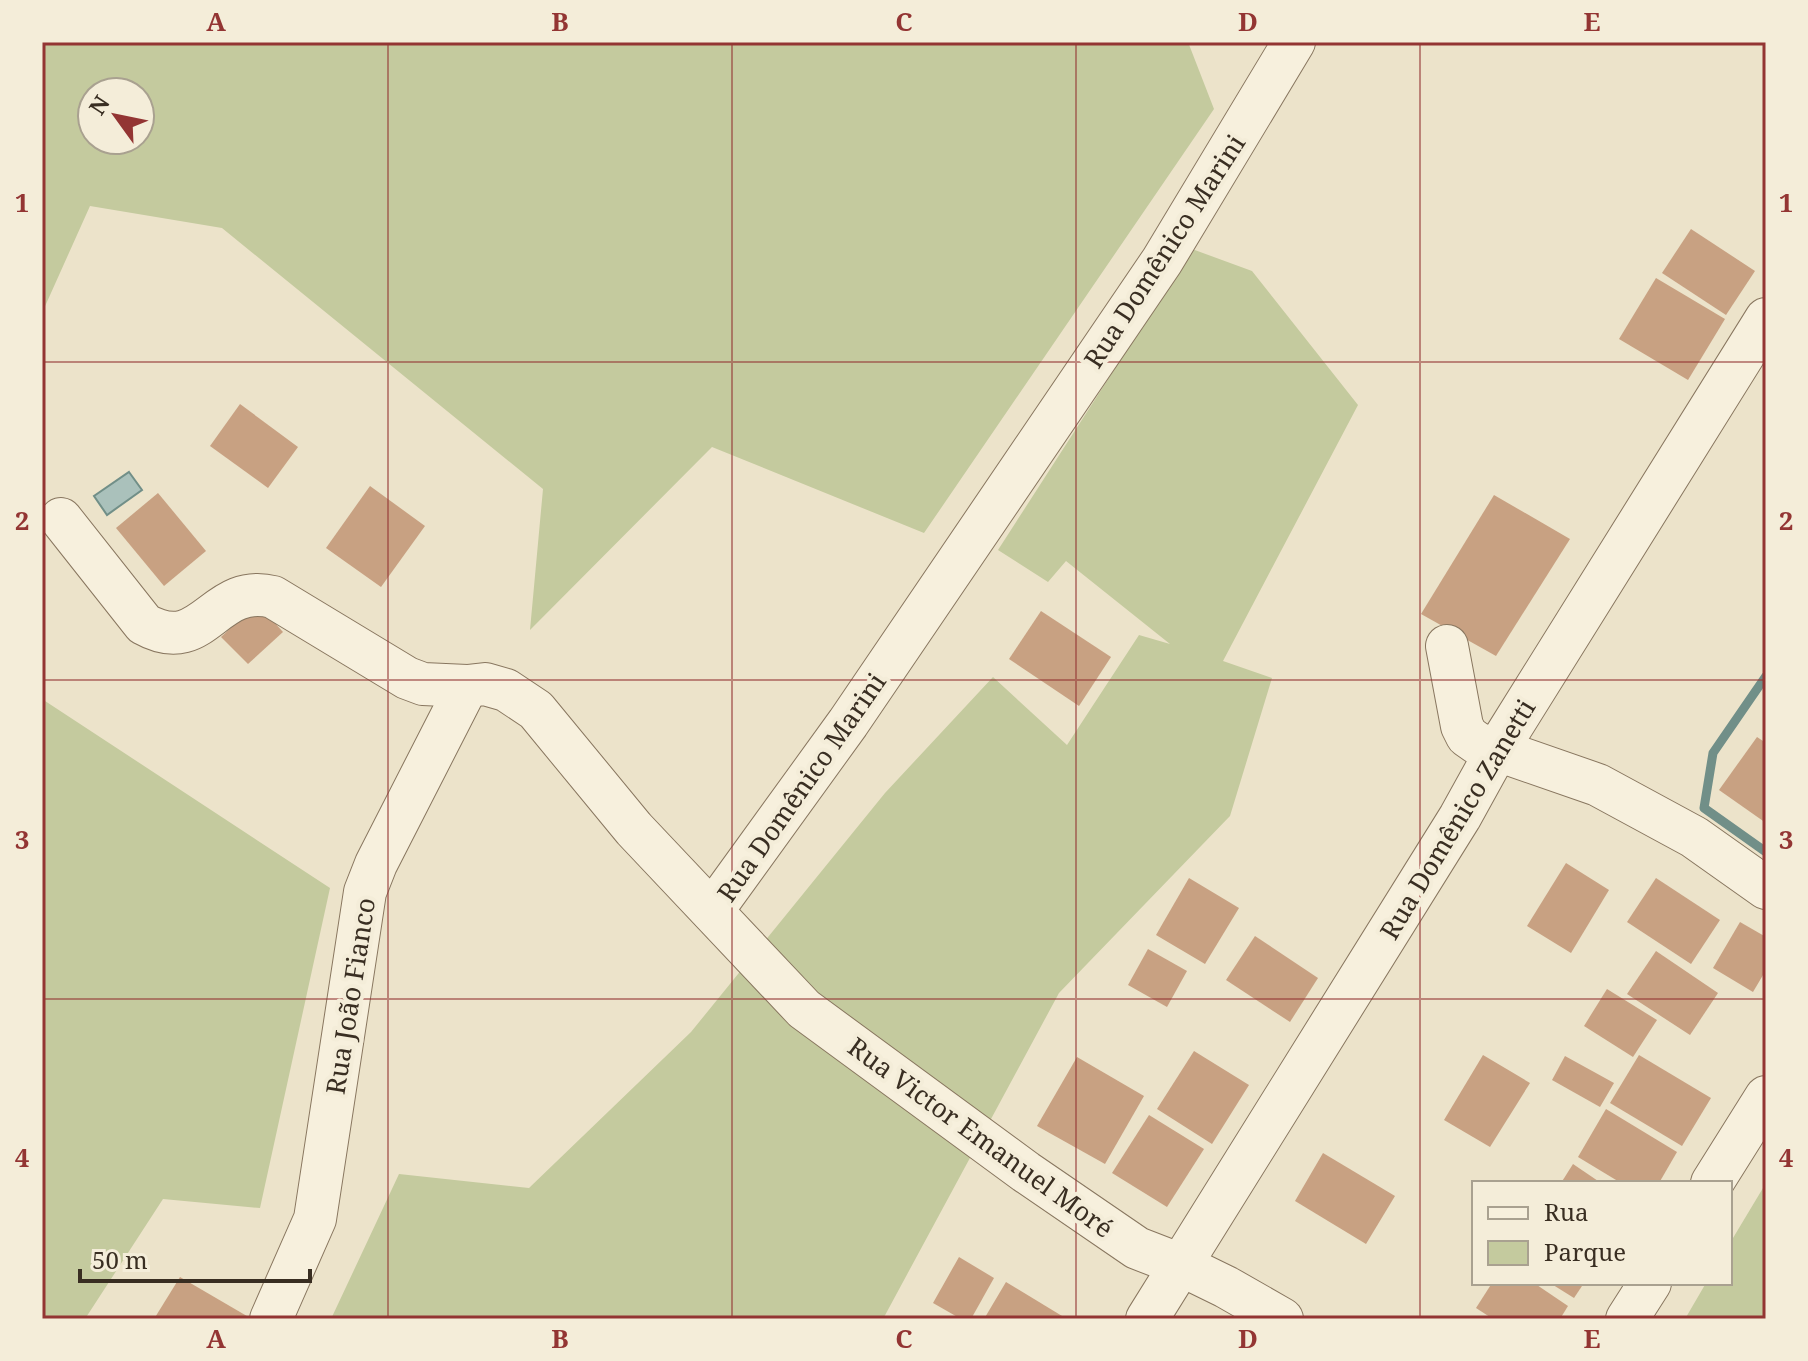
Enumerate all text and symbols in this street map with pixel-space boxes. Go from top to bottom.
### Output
text: A [206,3,226,39]
text: B [551,3,569,39]
text: C [895,3,913,39]
text: D [1238,3,1258,39]
text: E [1584,3,1601,39]
north arrow [76,76,156,156]
text: N [81,89,116,120]
street label: Rua Domênico Marini [1075,127,1253,375]
text: 1 [15,184,29,220]
text: 1 [1779,184,1793,220]
text: 2 [15,502,29,538]
text: 2 [1779,502,1793,538]
street label: Rua Domênico Marini [708,665,894,909]
street label: Rua Domênico Zanetti [1371,692,1543,946]
text: 3 [15,821,29,857]
text: 3 [1779,821,1793,857]
street label: Rua João Fianco [317,895,383,1097]
street label: Rua Victor Emanuel Moré [841,1028,1121,1246]
text: 4 [15,1139,30,1175]
text: 4 [1779,1139,1794,1175]
legend [1472,1181,1732,1285]
text: Rua [1544,1195,1589,1228]
scale bar [80,1233,310,1283]
text: Parque [1544,1235,1626,1268]
text: 50 m [92,1243,148,1276]
text: A [206,1320,226,1356]
text: B [551,1320,569,1356]
text: C [895,1320,913,1356]
text: D [1238,1320,1258,1356]
text: E [1584,1320,1601,1356]

